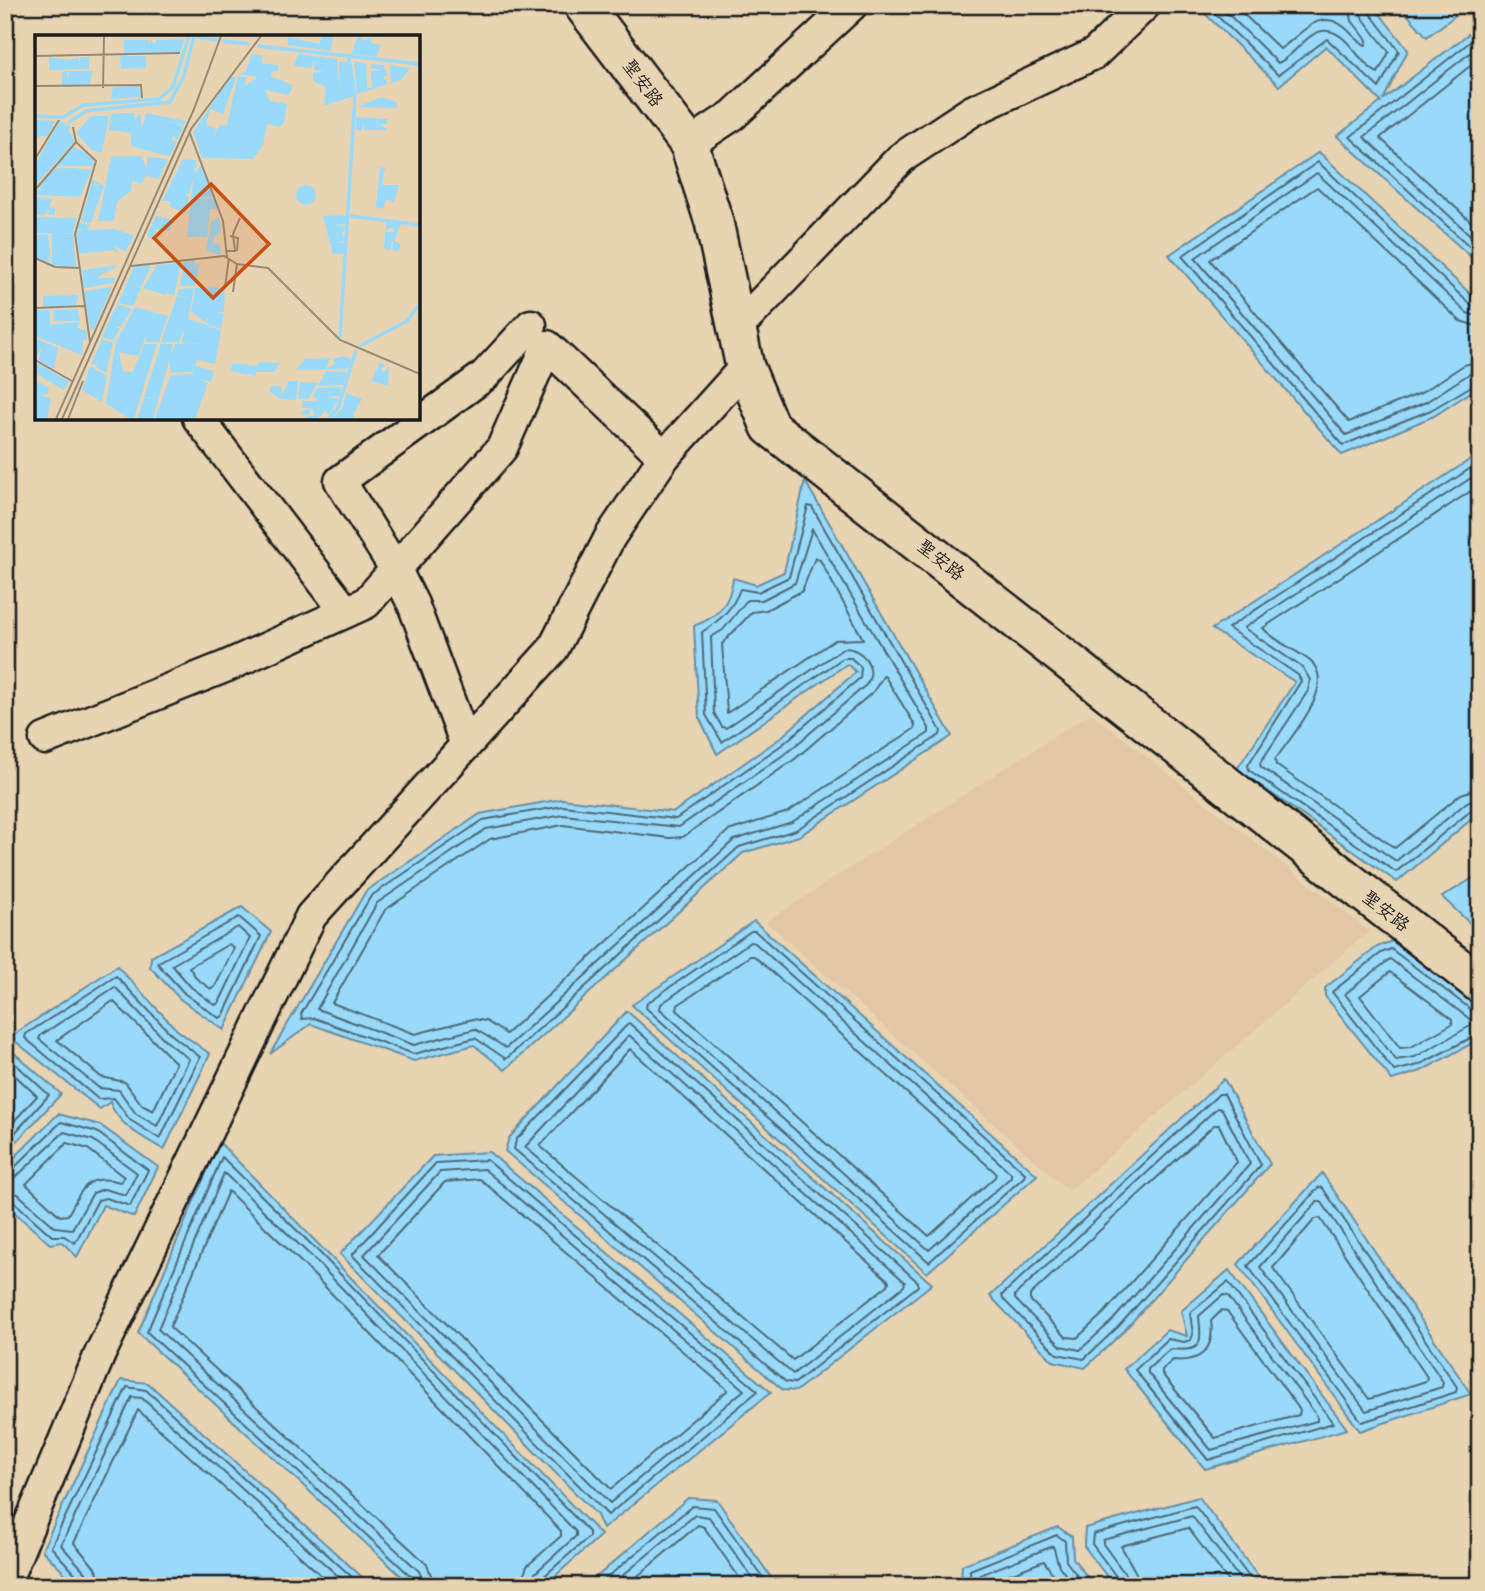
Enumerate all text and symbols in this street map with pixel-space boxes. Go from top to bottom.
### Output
inset map [35,35,420,420]
street label: 聖安路 [617,54,669,112]
street label: 聖安路 [912,534,970,586]
street label: 聖安路 [1357,885,1415,937]

